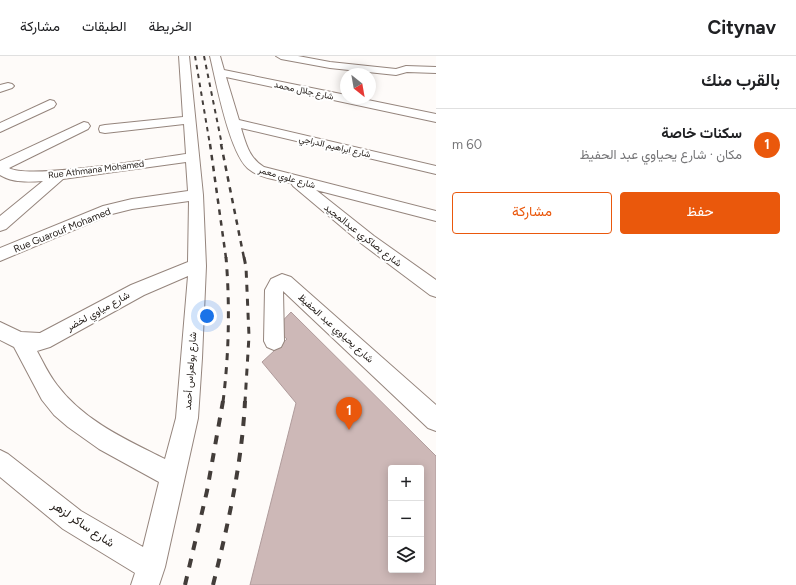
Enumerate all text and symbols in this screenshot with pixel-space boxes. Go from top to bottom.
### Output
text: Citynav [707,16,776,39]
text: مشاركة [20,18,60,35]
text: الطبقات [82,18,126,35]
text: الخريطة [148,18,192,35]
north arrow [340,68,376,104]
text: بالقرب منك [701,70,780,90]
street label: شارع جلال محمد [273,78,335,103]
text: سكنات خاصة [661,124,742,142]
street label: شارع ابراهيم الدراجي [298,132,372,162]
text: 60 m [452,137,482,152]
text: 1 [764,137,770,152]
text: مكان · شارع يحياوي عبد الحفيظ [580,147,742,162]
street label: Rue Athmana Mohamed [47,158,145,180]
street label: شارع علوي معمر [256,163,317,192]
button: مشاركة [452,192,612,234]
button: حفظ [620,192,780,234]
street label: شارع بصاكري عبدالمجيد [320,201,405,271]
street label: Rue Guarouf Mohamed [11,204,113,255]
street label: شارع مياوي لخضر [63,288,133,336]
street label: شارع يحياوي عبد الحفيظ [294,291,377,367]
your location [197,306,217,326]
street label: شارع بولعراس أحمد [181,331,199,411]
pin: 1 [336,397,362,430]
map controls [388,465,424,573]
button: + [388,465,424,501]
street label: شارع ساكر لزهر [47,497,117,552]
button: − [388,501,424,537]
button: layers [388,537,424,573]

